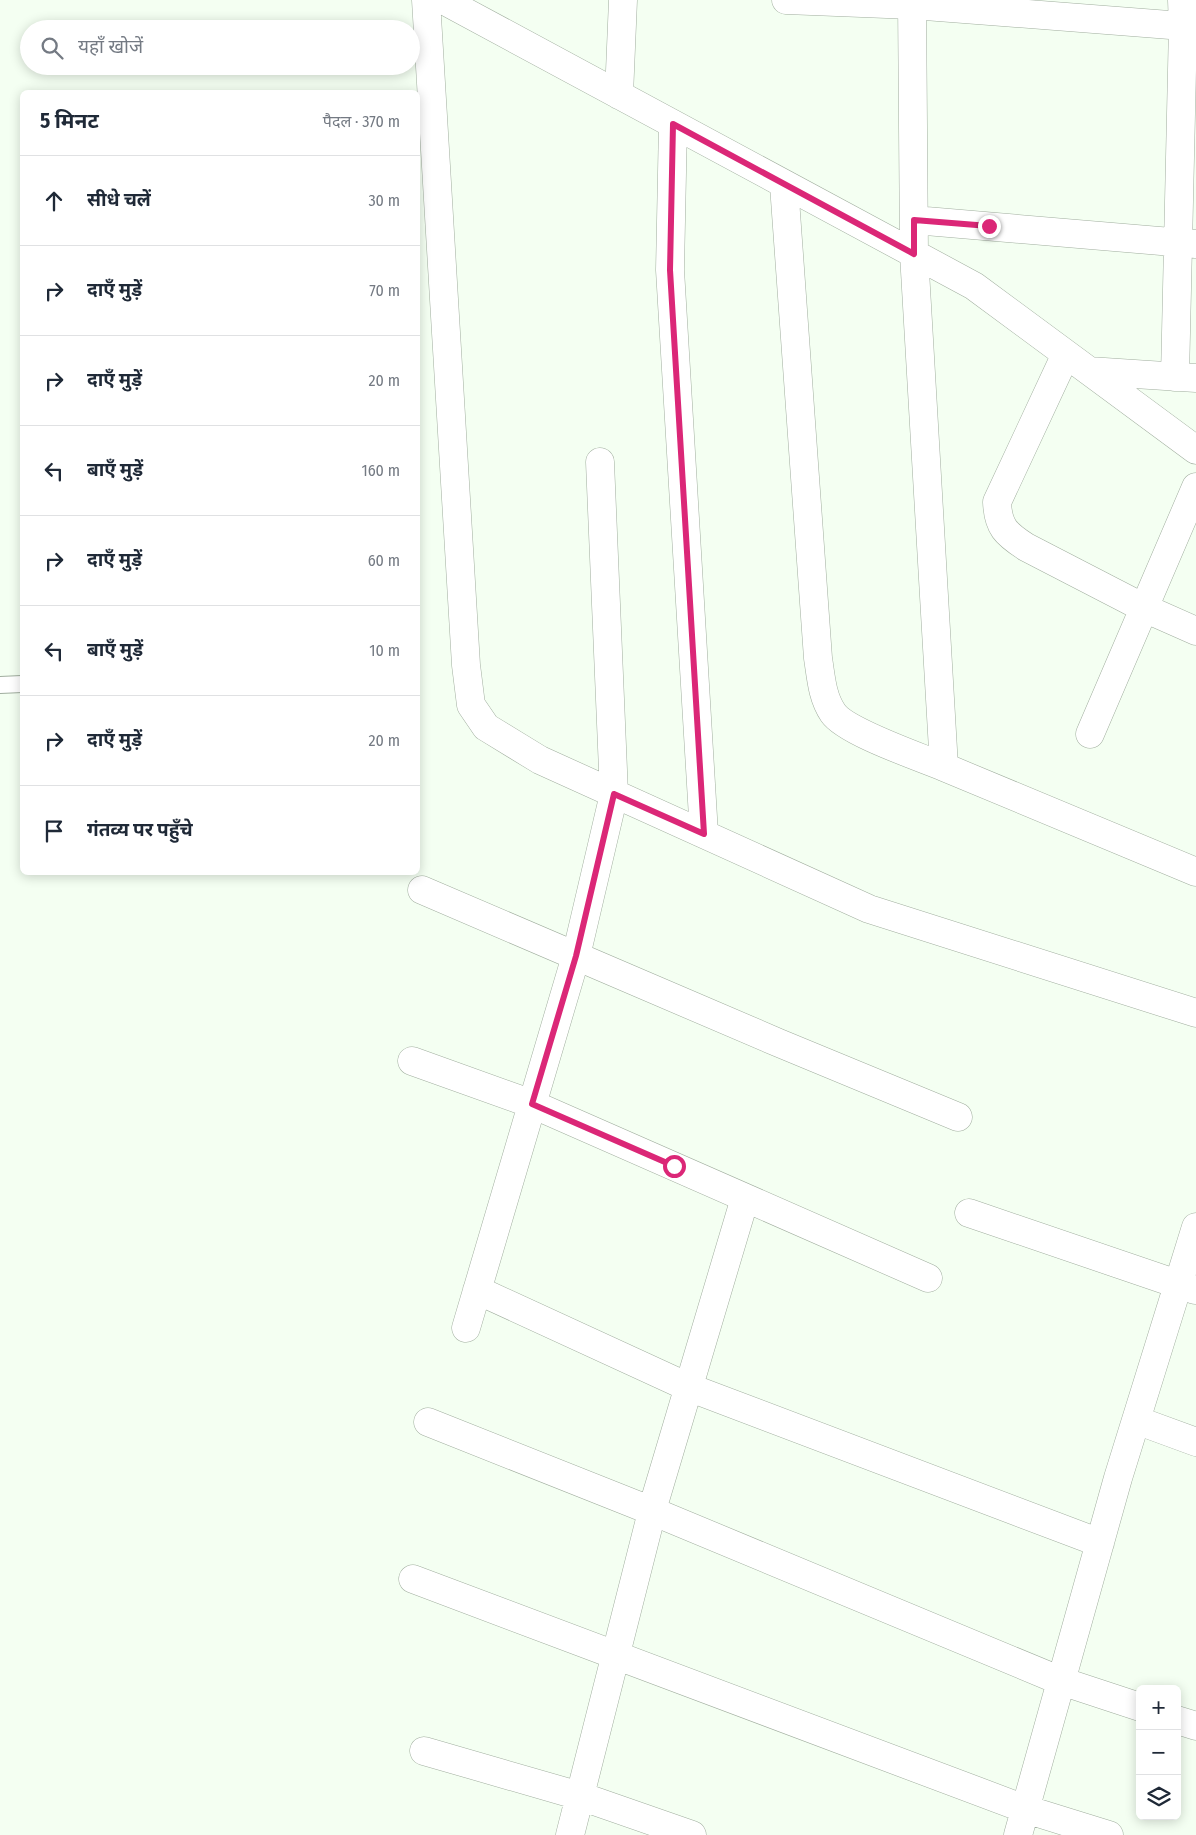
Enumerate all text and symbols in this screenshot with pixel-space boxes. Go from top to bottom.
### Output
search box [20,20,420,75]
icon: search [38,34,66,62]
text: यहाँ खोजें [78,35,143,58]
text: 5 मिनट [40,108,99,134]
text: पैदल · 370 m [323,112,400,131]
icon: ahead [40,187,68,215]
text: सीधे चलें [87,188,151,211]
text: 30 m [368,191,400,210]
route end [978,215,1001,238]
icon: right [40,277,68,305]
text: दाएँ मुड़ें [87,278,142,301]
text: 70 m [369,281,400,300]
icon: right [40,367,68,395]
text: दाएँ मुड़ें [87,368,142,391]
text: 20 m [369,371,400,390]
icon: left [40,457,68,485]
text: बाएँ मुड़ें [87,458,143,481]
text: 160 m [361,461,400,480]
icon: right [40,547,68,575]
text: दाएँ मुड़ें [87,548,142,571]
text: 60 m [368,551,400,570]
icon: left [40,637,68,665]
text: बाएँ मुड़ें [87,638,143,661]
text: 10 m [369,641,400,660]
icon: right [40,727,68,755]
text: दाएँ मुड़ें [87,728,142,751]
text: 20 m [369,731,400,750]
icon: arrive [40,817,68,845]
text: गंतव्य पर पहुँचे [87,818,193,841]
route start [663,1155,686,1178]
map controls [1136,1685,1181,1820]
button: + [1136,1685,1181,1730]
button: − [1136,1730,1181,1775]
button: layers [1136,1775,1181,1820]

